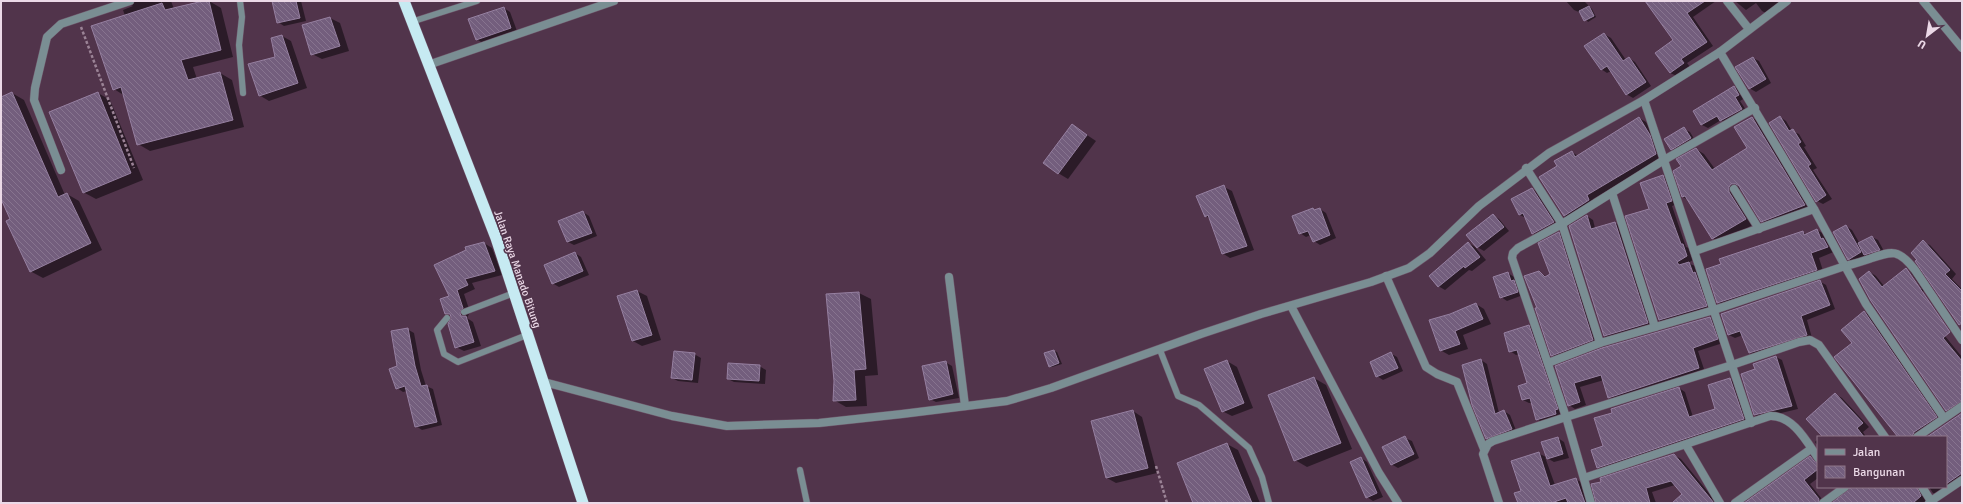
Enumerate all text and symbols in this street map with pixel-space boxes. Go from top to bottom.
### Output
north arrow [1907,16,1947,56]
text: U [1916,37,1929,52]
street label: Jalan Raya Manado Bitung [491,209,544,330]
legend [1817,436,1947,488]
text: Jalan [1853,445,1880,460]
text: Bangunan [1853,465,1905,480]

